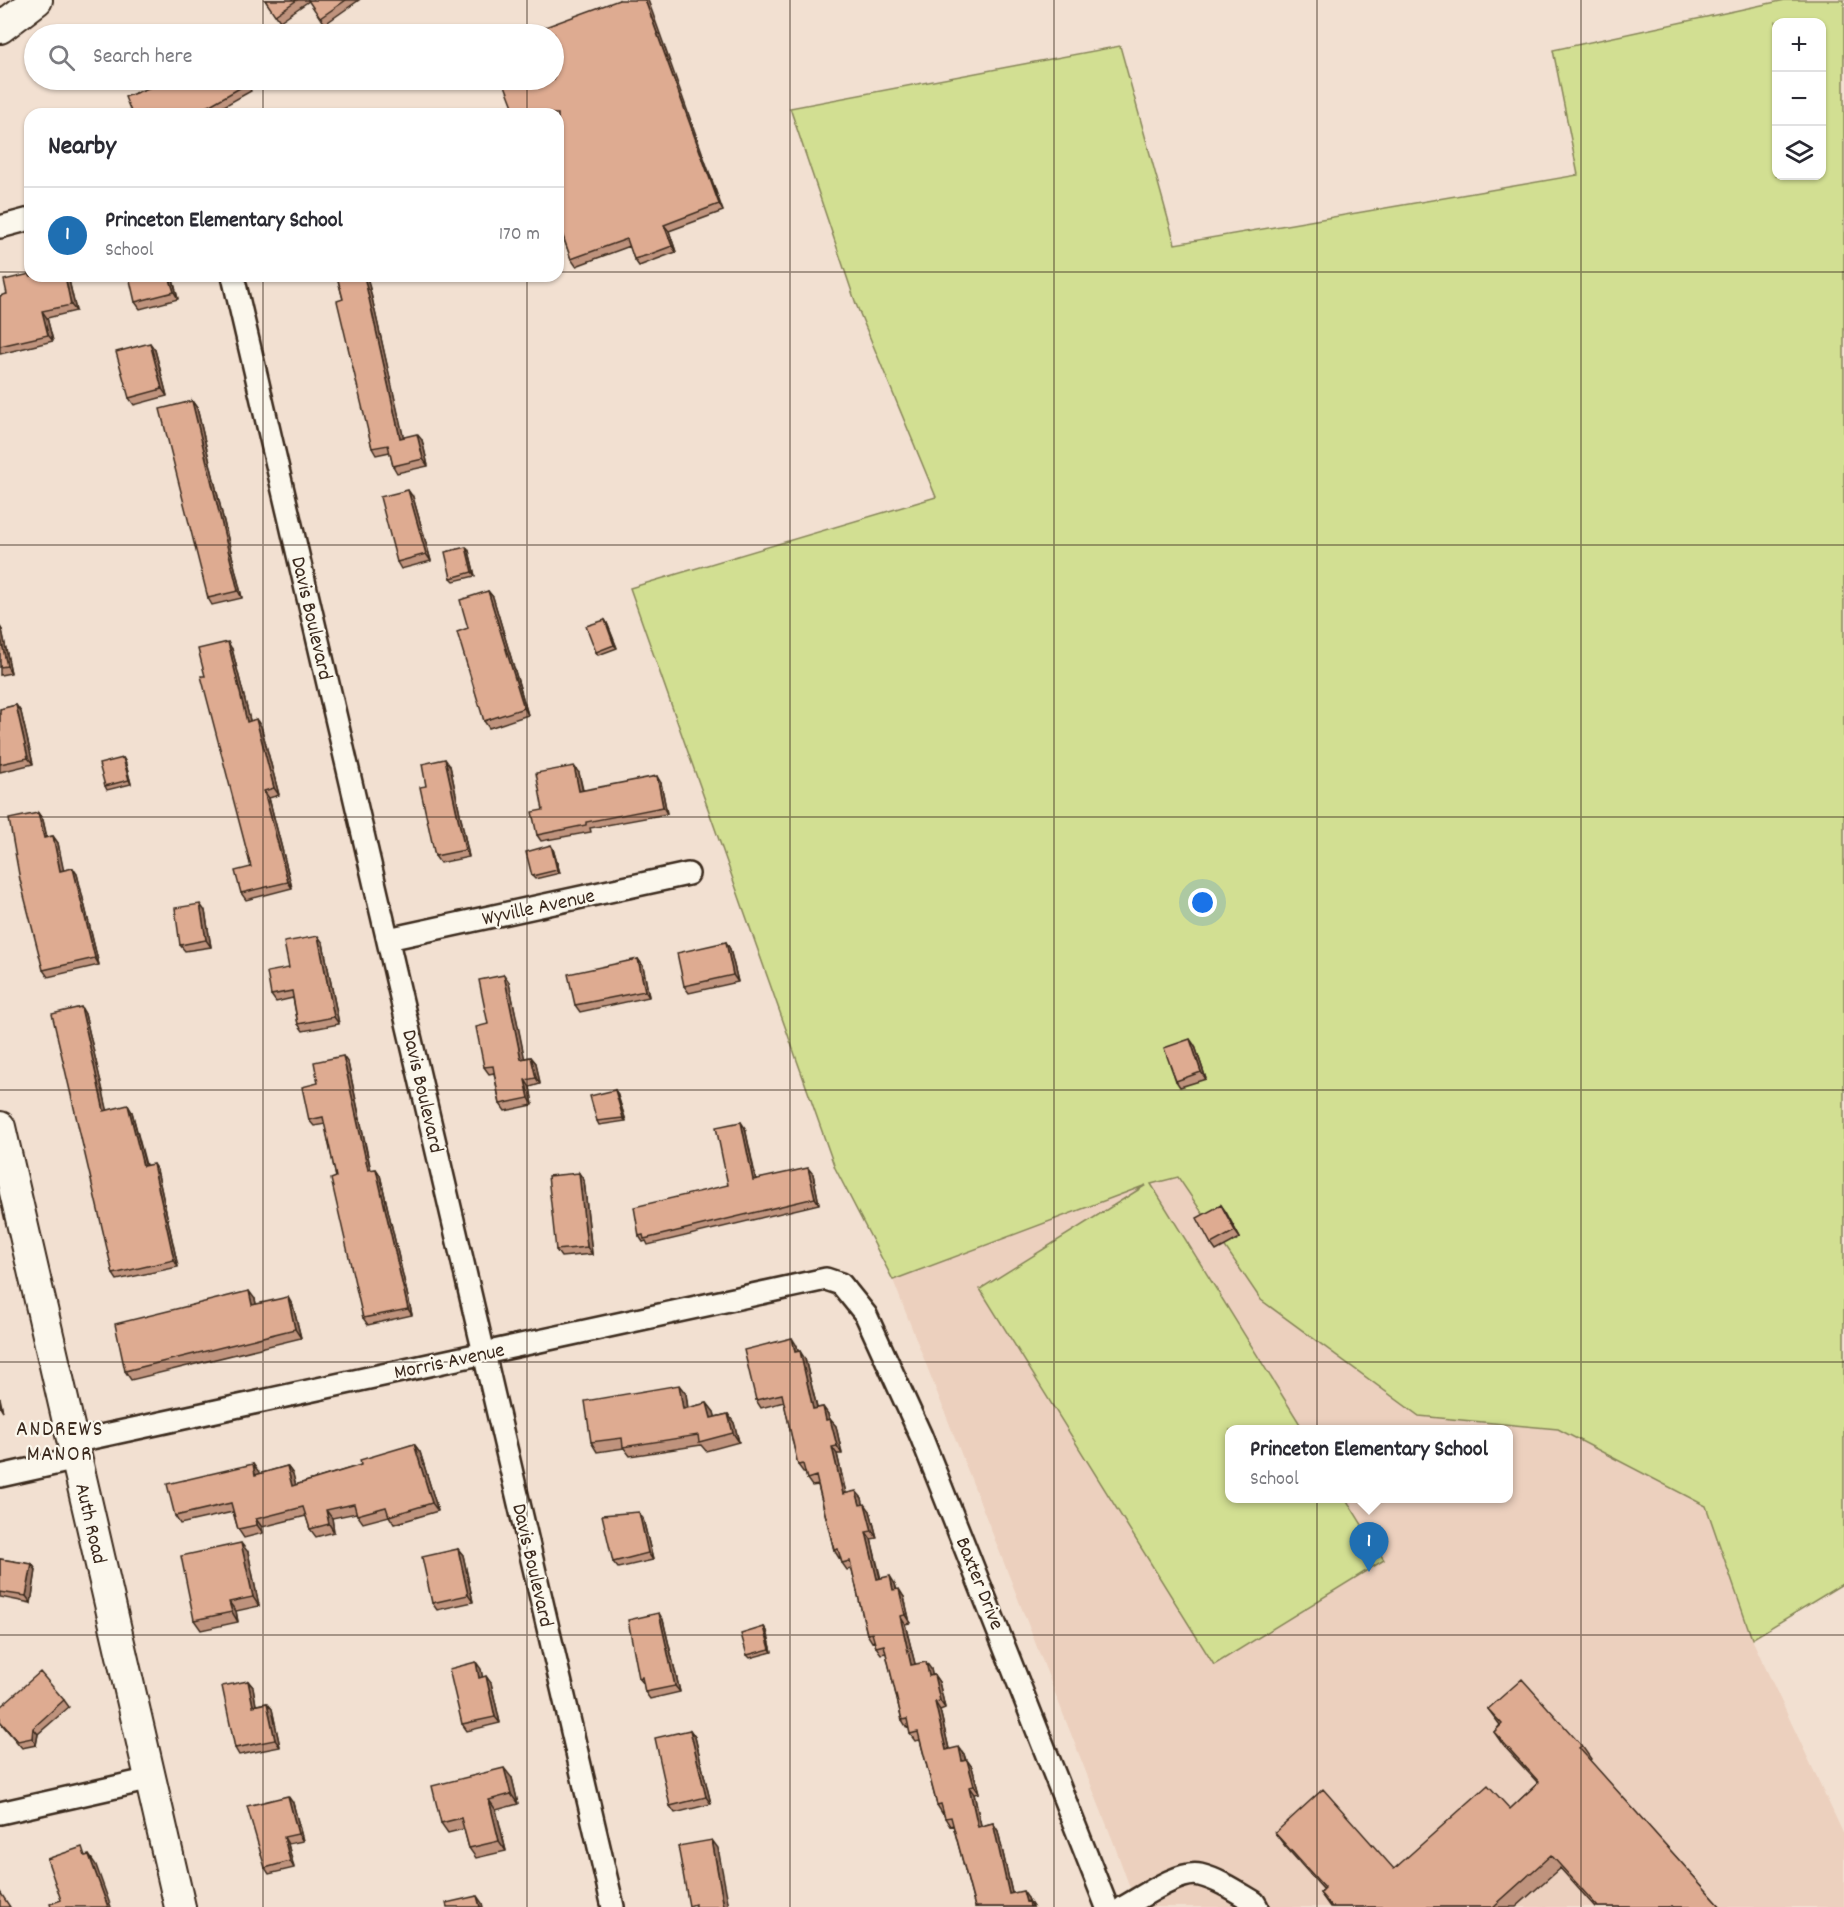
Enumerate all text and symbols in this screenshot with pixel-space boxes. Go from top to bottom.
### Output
map controls [1772,18,1826,180]
button: + [1772,18,1826,72]
search box [24,24,564,90]
icon: search [45,41,78,74]
text: Search here [93,42,192,73]
button: − [1772,72,1826,126]
button: layers [1772,126,1826,180]
text: Nearby [48,129,116,166]
text: Princeton Elementary School [105,206,343,237]
text: 1 [65,221,70,249]
text: 170 m [499,221,540,249]
text: School [105,237,154,265]
street label: Davis Boulevard [281,554,339,683]
street label: Wyville Avenue [479,882,598,936]
your location [1188,888,1217,917]
street label: Davis Boulevard [392,1027,450,1156]
street label: Morris Avenue [392,1337,508,1389]
district label: ANDREWS MANOR [16,1415,104,1471]
popup [1225,1425,1513,1503]
text: Princeton Elementary School [1250,1435,1488,1466]
text: School [1250,1466,1299,1494]
street label: Auth Road [65,1480,113,1567]
street label: Davis Boulevard [502,1501,560,1630]
pin: 1 [1350,1522,1388,1572]
street label: Baxter Drive [946,1533,1010,1635]

